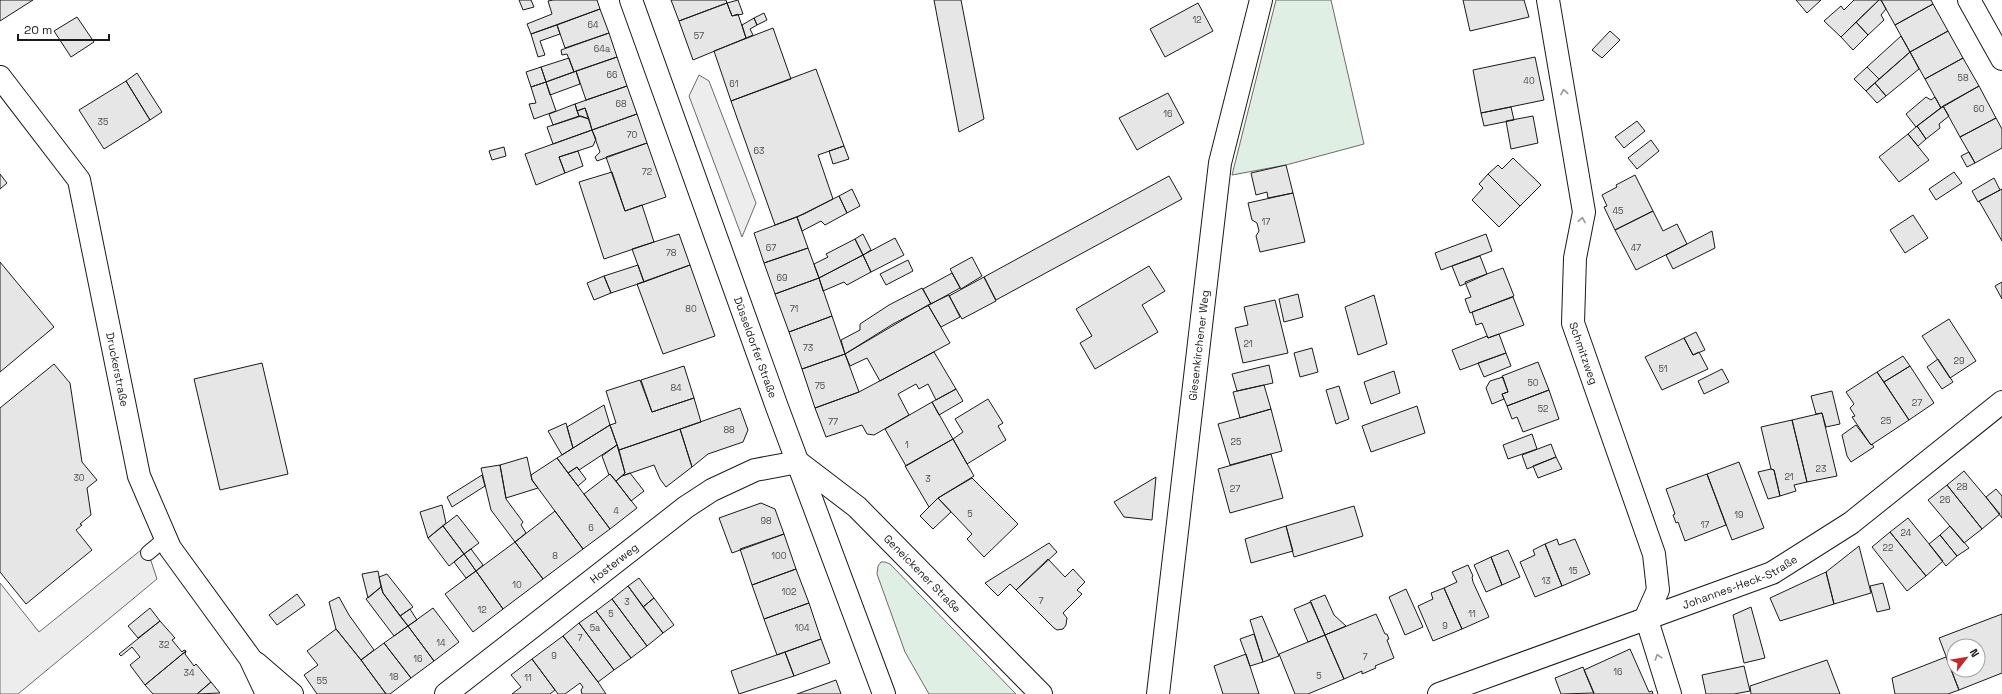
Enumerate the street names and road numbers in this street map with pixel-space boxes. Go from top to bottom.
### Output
street label: Giesenkirchener Weg [1185,289,1212,401]
street label: Düsseldorfer Straße [731,295,780,400]
street label: Schmitzweg [1566,320,1601,386]
street label: Druckerstraße [103,331,132,408]
street label: Geneickener Straße [881,531,964,616]
street label: Hosterweg [587,540,641,586]
street label: Johannes-Heck-Straße [1680,552,1800,612]

